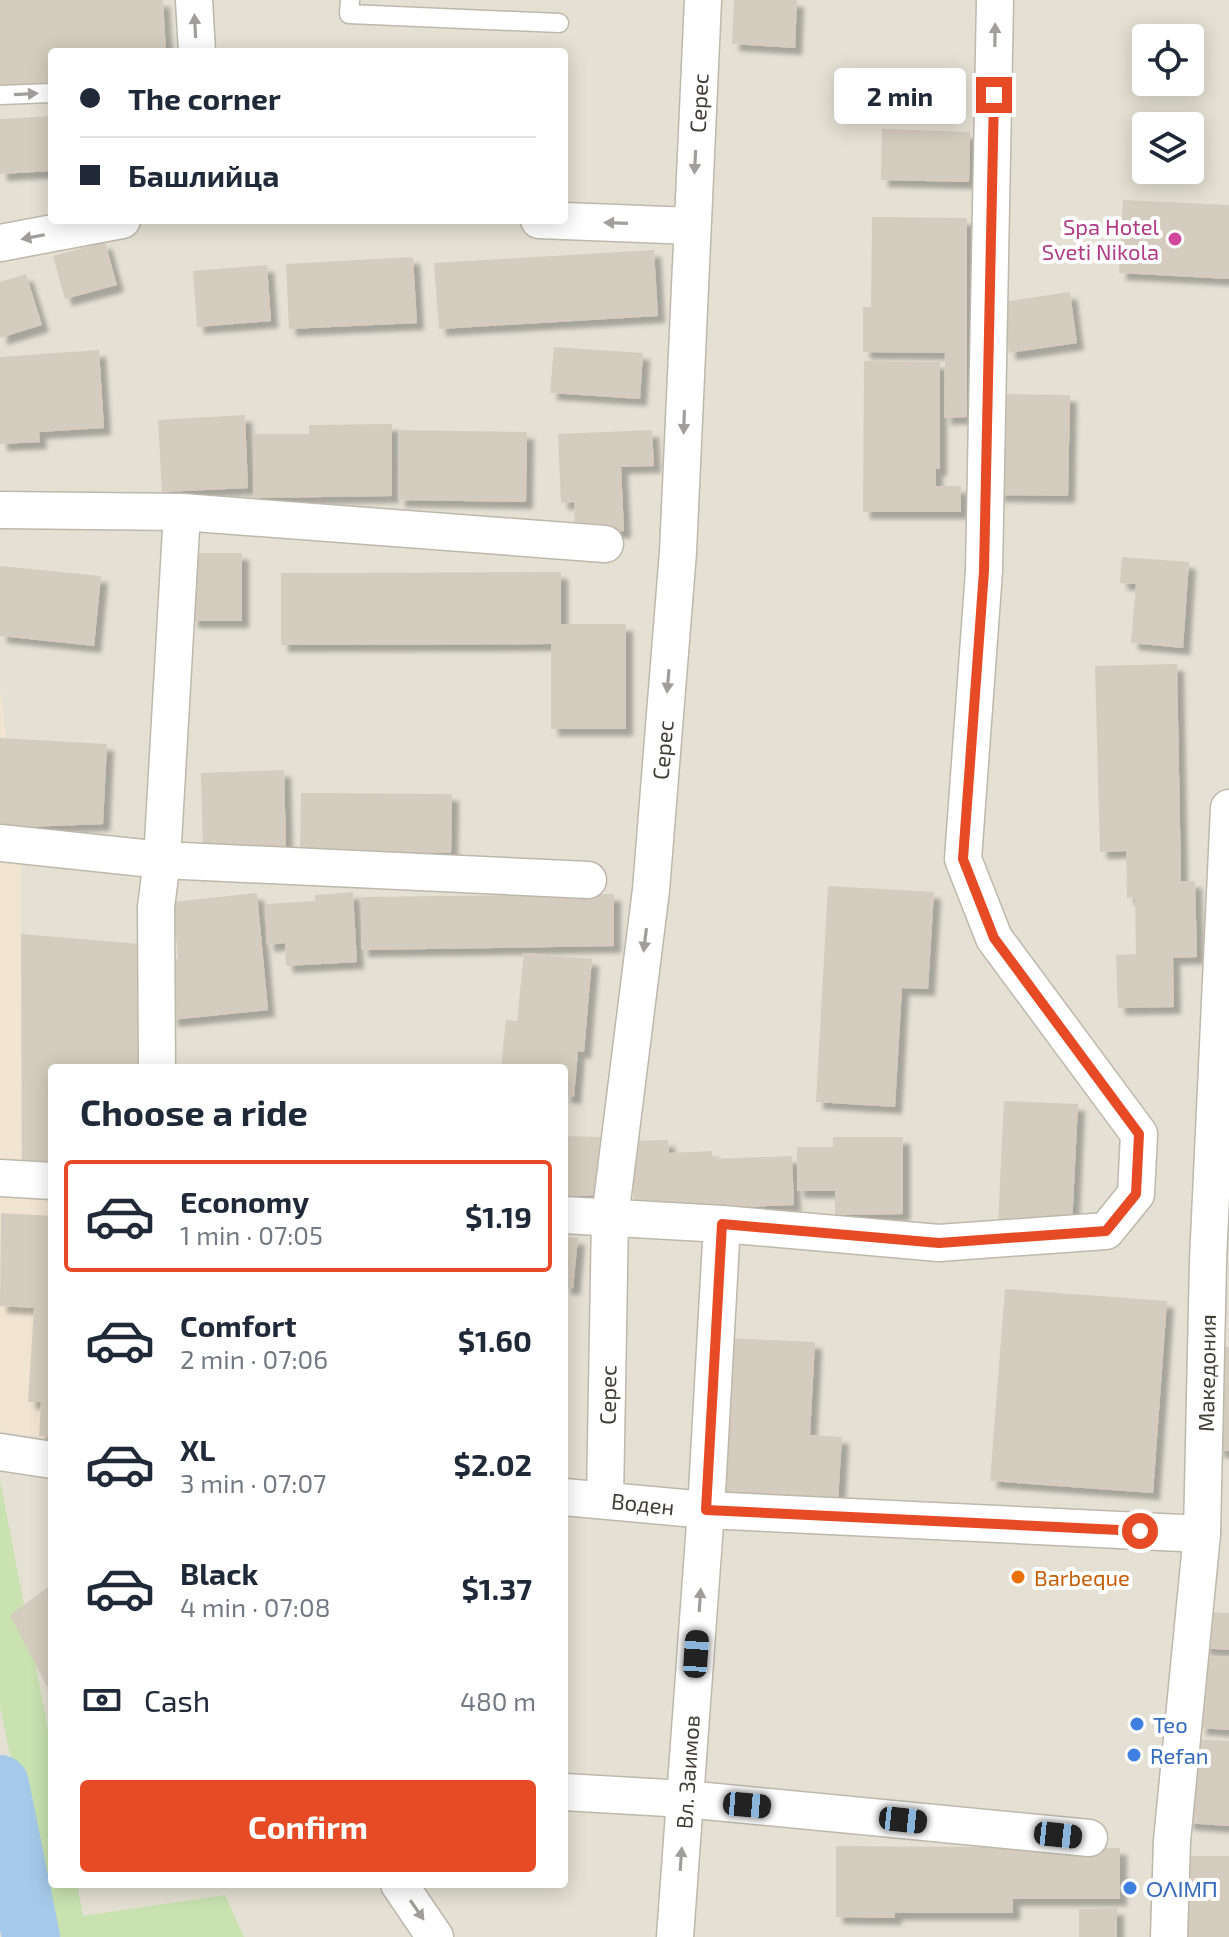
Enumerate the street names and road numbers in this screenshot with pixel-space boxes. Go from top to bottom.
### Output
street label: Серес [683,72,713,134]
street label: Серес [646,719,678,781]
street label: Македония [1192,1314,1220,1432]
street label: Серес [593,1365,621,1425]
street label: Воден [610,1487,676,1519]
street label: Вл. Заимов [670,1714,704,1830]

